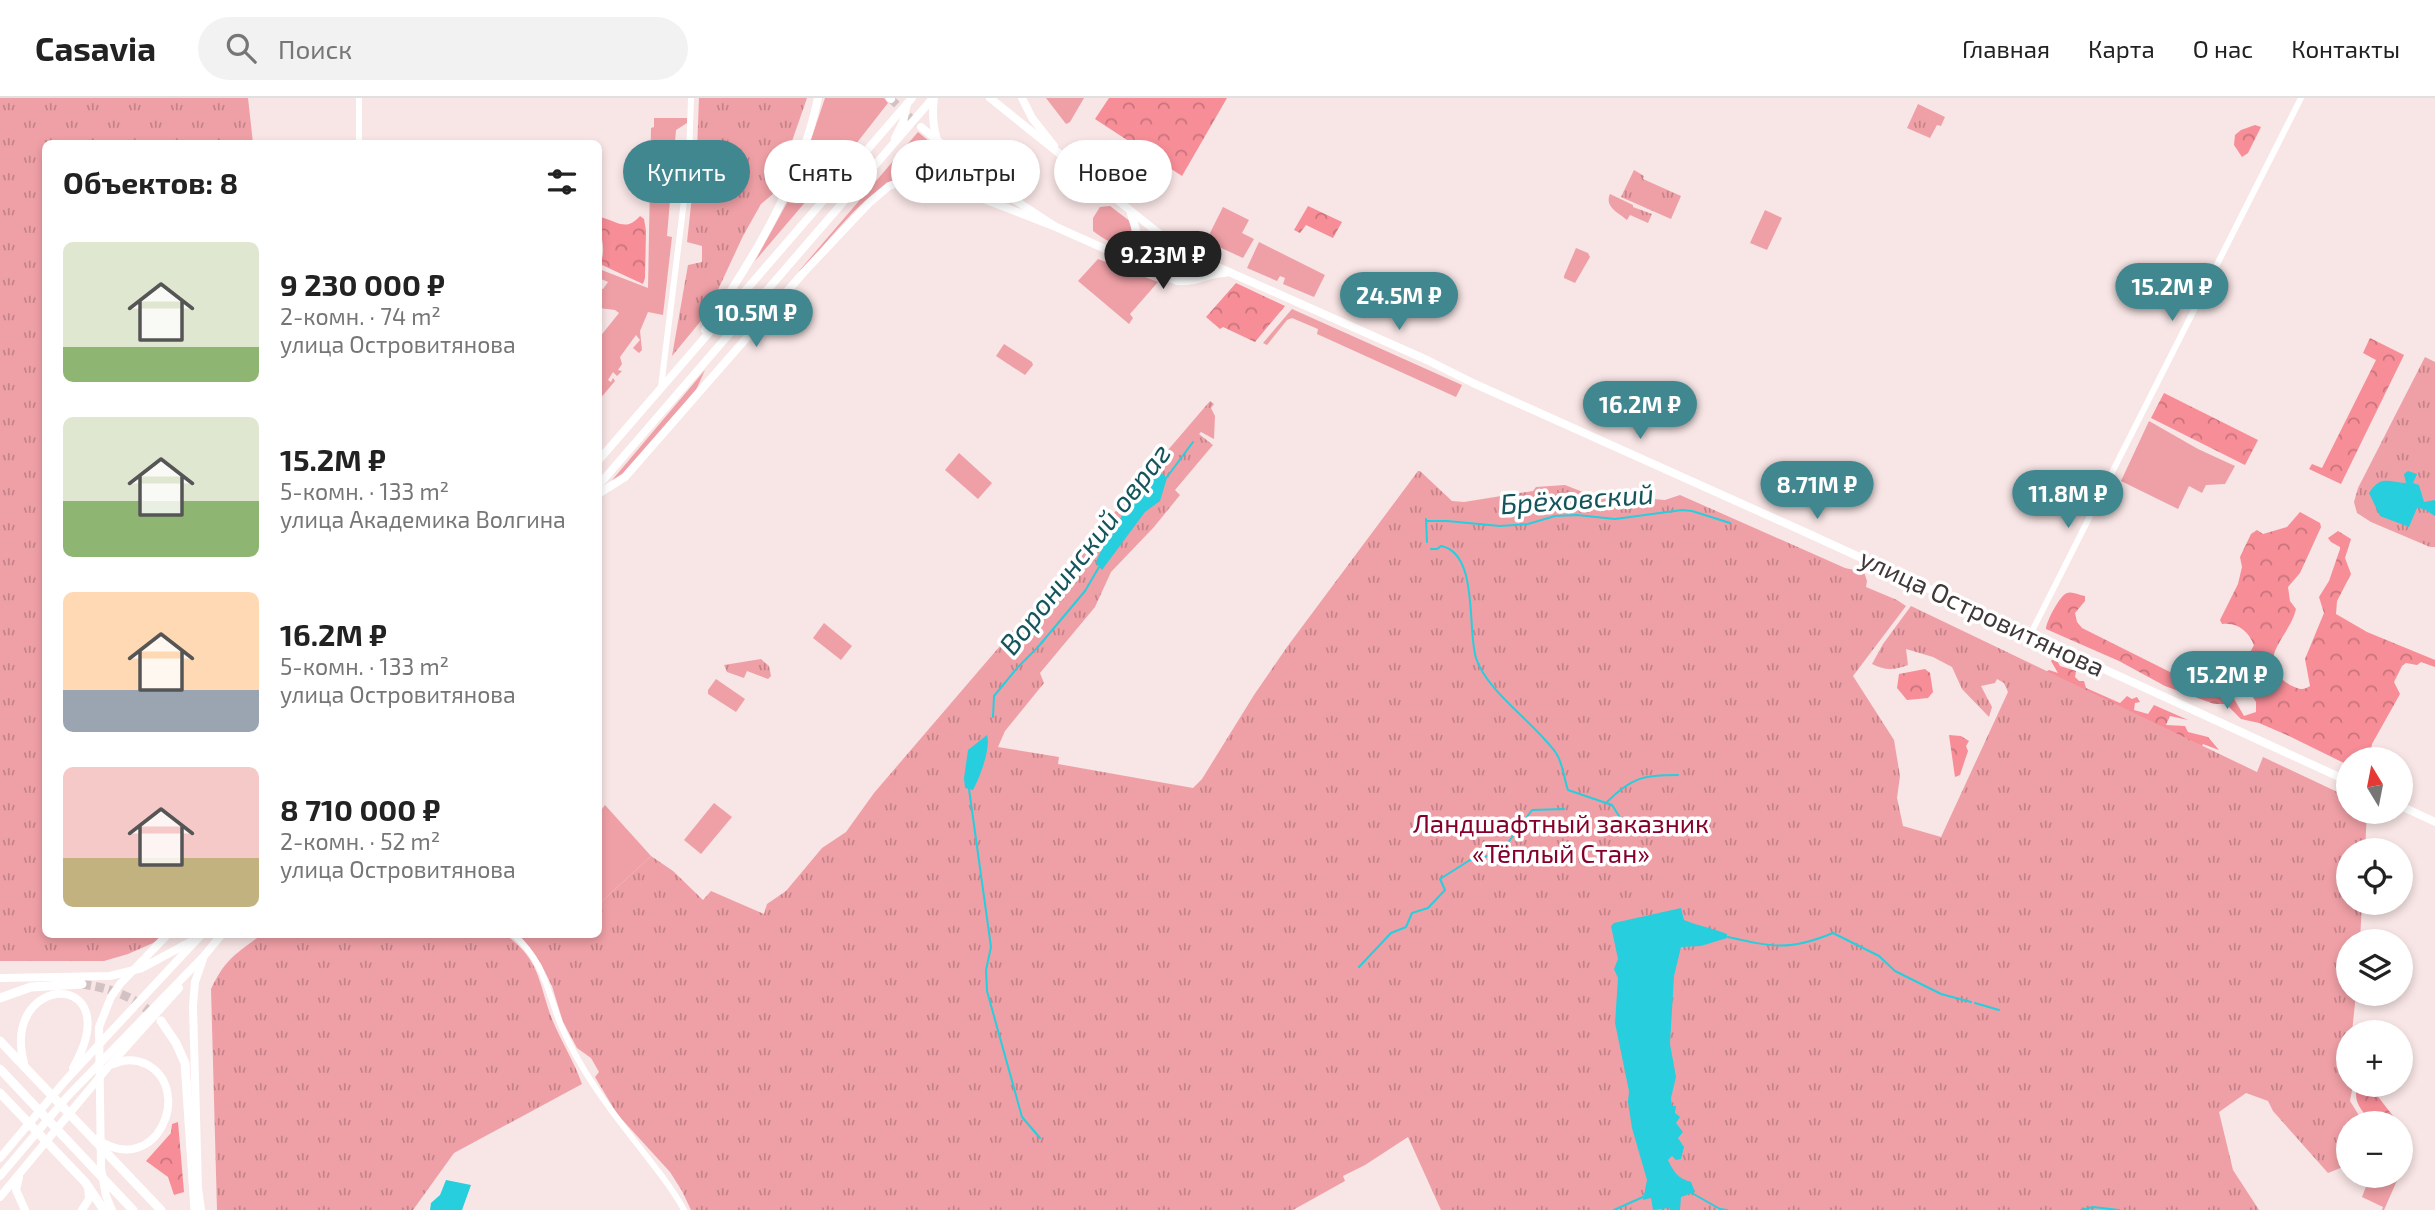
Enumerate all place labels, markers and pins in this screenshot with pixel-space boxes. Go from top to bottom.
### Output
pin: 9.23M ₽ [1098,232,1228,291]
pin: 15.2M ₽ [2107,264,2237,323]
pin: 24.5M ₽ [1334,272,1464,332]
pin: 10.5M ₽ [691,289,821,349]
pin: 16.2M ₽ [1575,382,1705,441]
pin: 8.71M ₽ [1752,462,1882,521]
pin: 11.8M ₽ [2003,470,2133,530]
pin: 15.2M ₽ [2162,652,2292,711]

